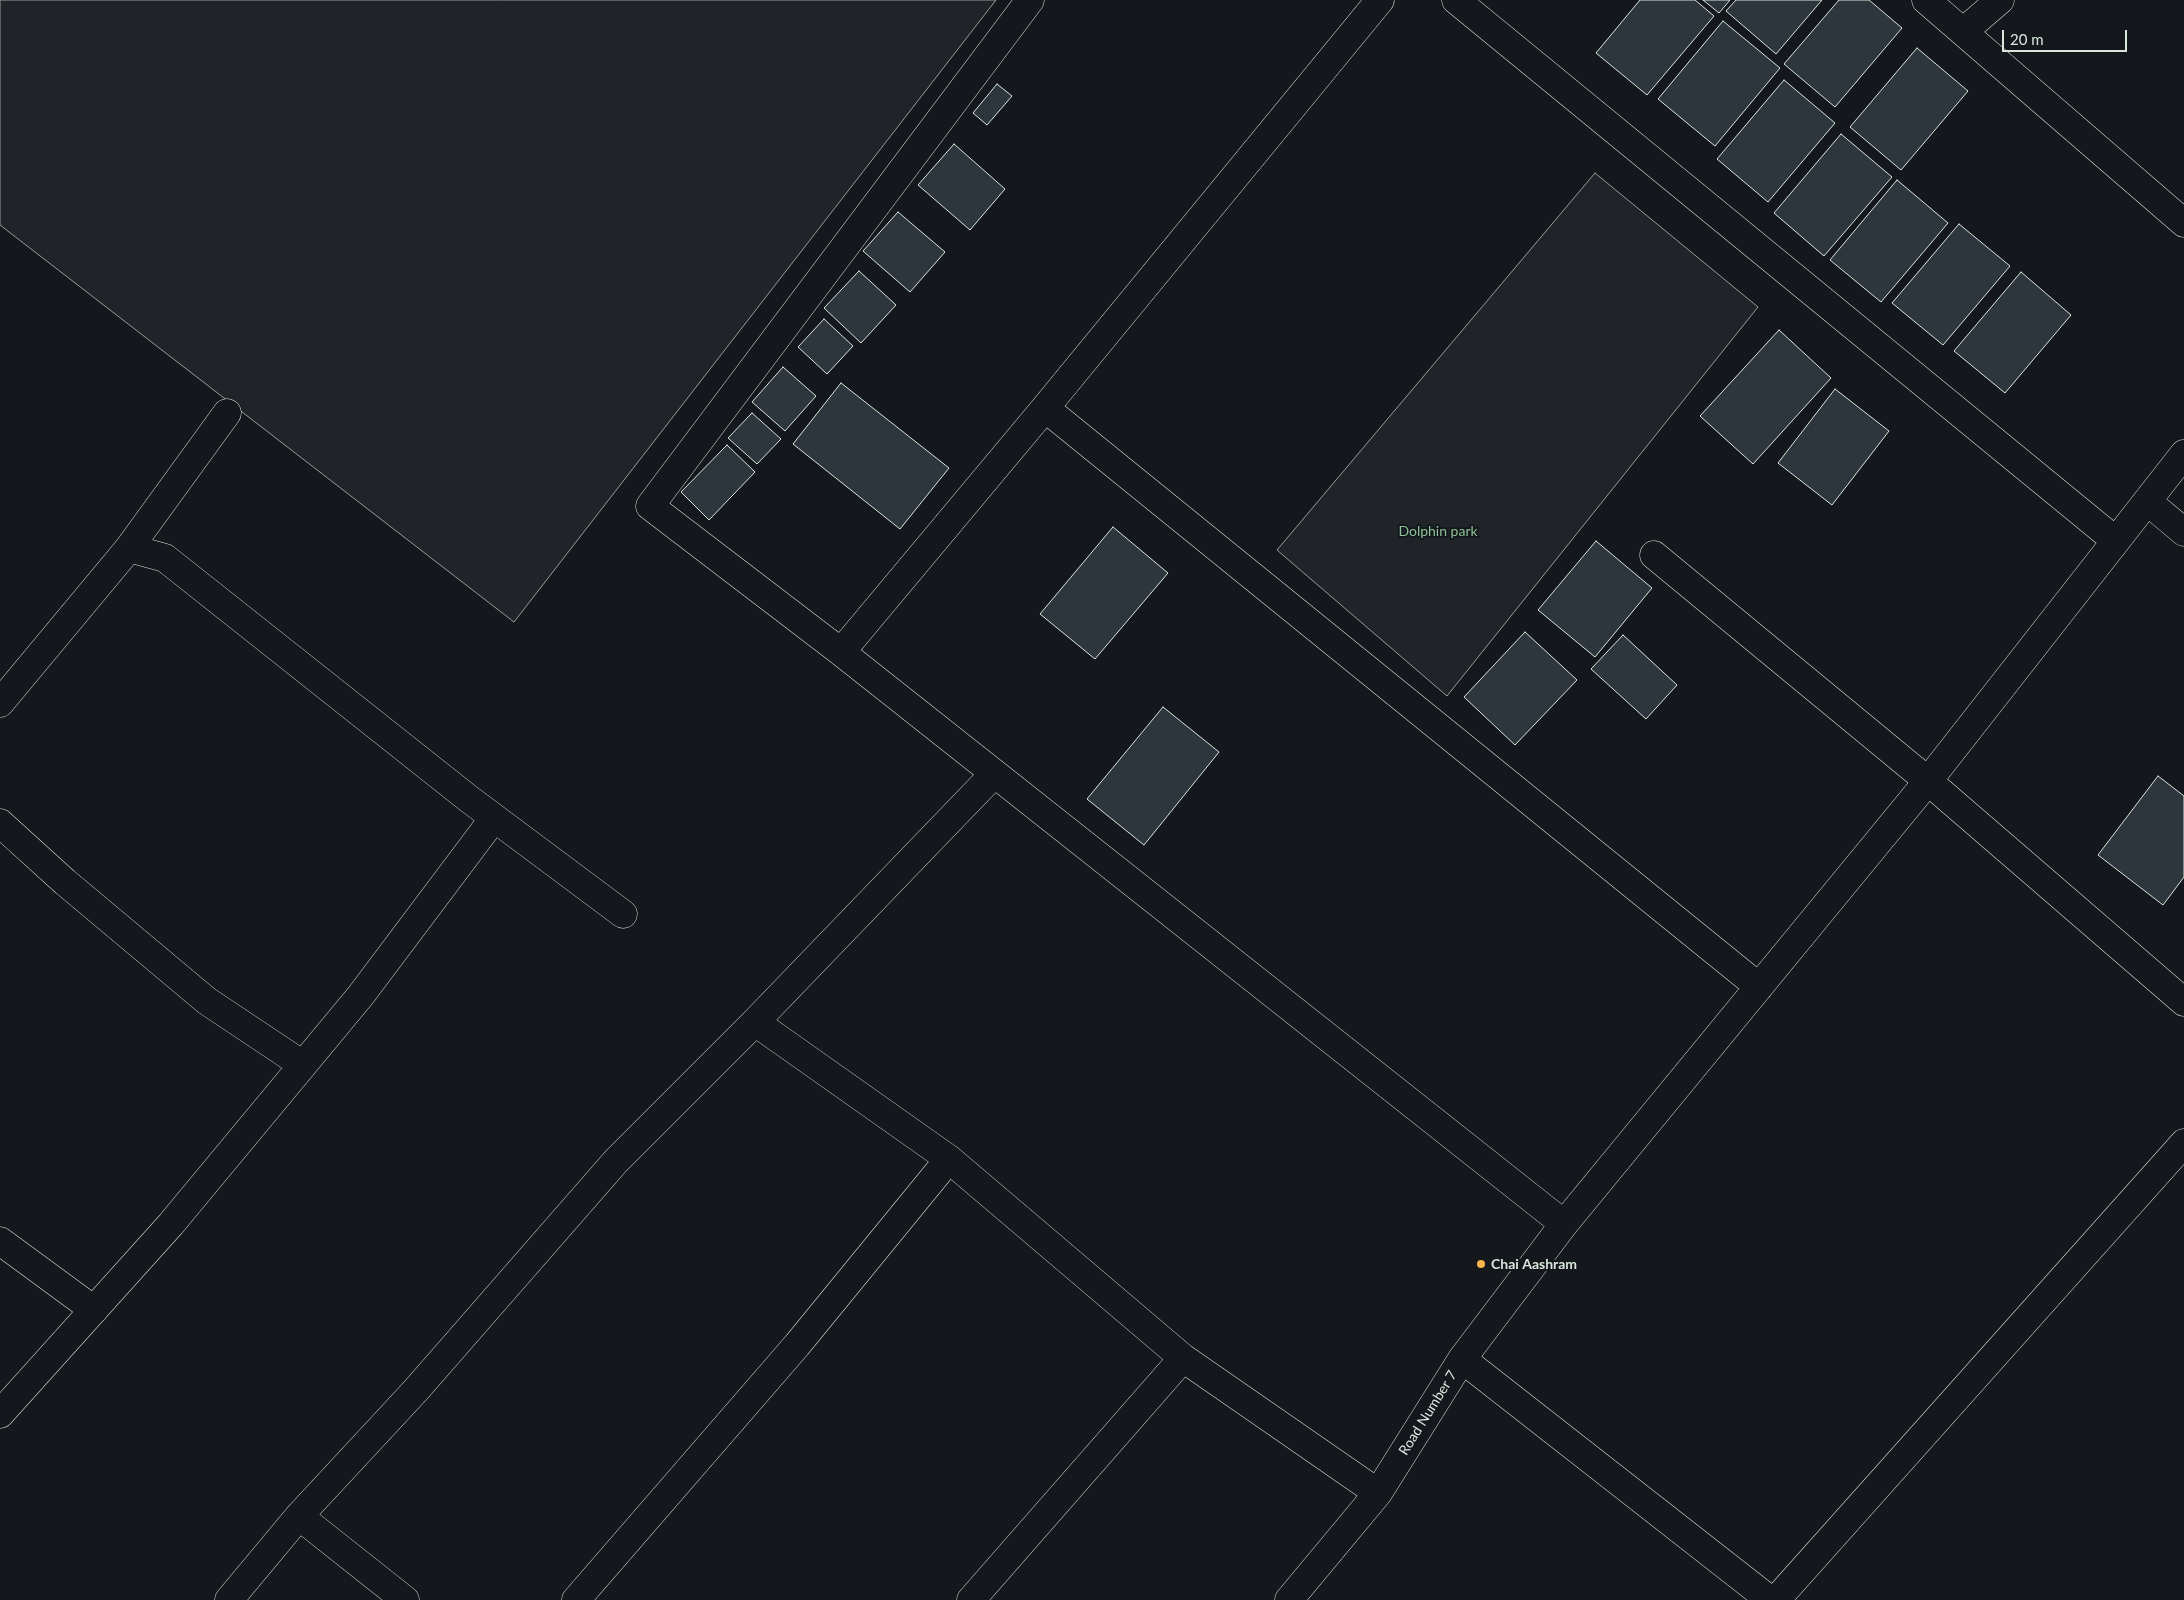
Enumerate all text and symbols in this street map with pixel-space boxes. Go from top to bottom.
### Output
scale bar [2004,20,2129,52]
text: 20 m [2010,30,2044,48]
park label: Dolphin park [1398,523,1478,539]
place label: Chai Aashram [1491,1256,1577,1272]
marker: Chai Aashram [1475,1258,1487,1270]
street label: Road Number 7 [1395,1368,1461,1458]

